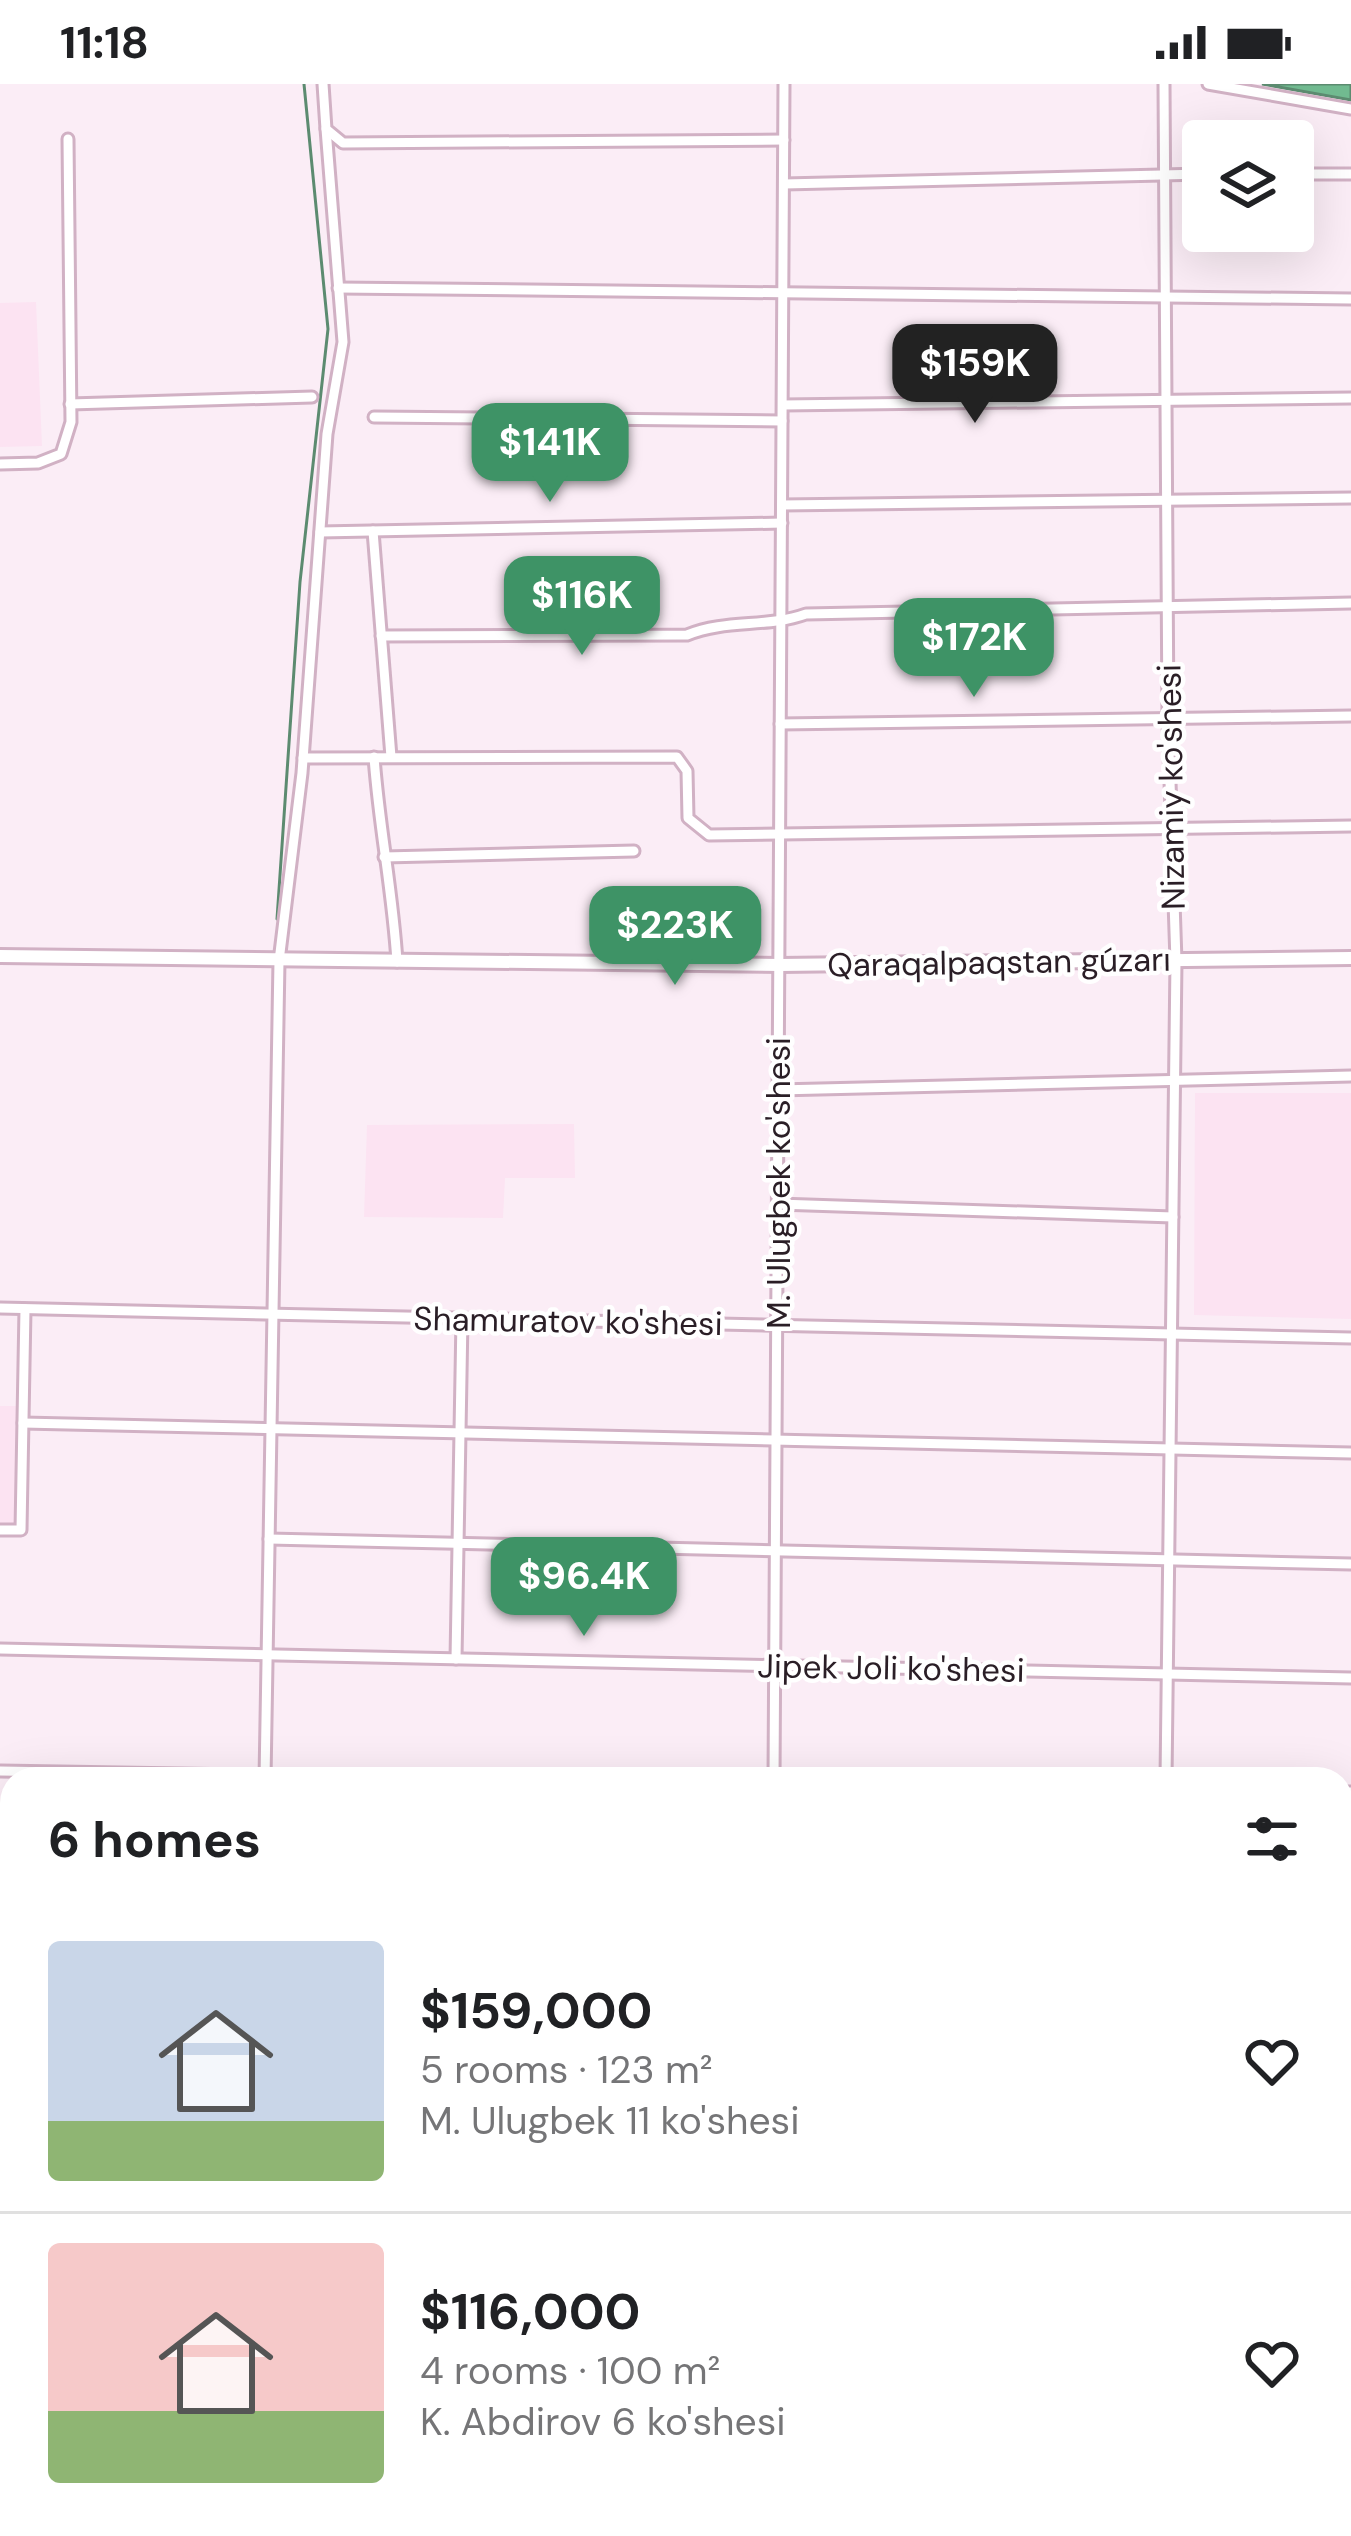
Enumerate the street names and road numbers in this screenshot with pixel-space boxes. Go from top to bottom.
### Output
street label: Nizamiy ko'shesi [1147,664,1195,910]
street label: Qaraqalpaqstan gúzarı [827,938,1171,986]
street label: M. Ulugbek ko'shesi [757,1037,800,1329]
street label: Shamuratov ko'shesi [413,1297,723,1345]
street label: Jipek Joli ko'shesi [757,1644,1025,1692]

